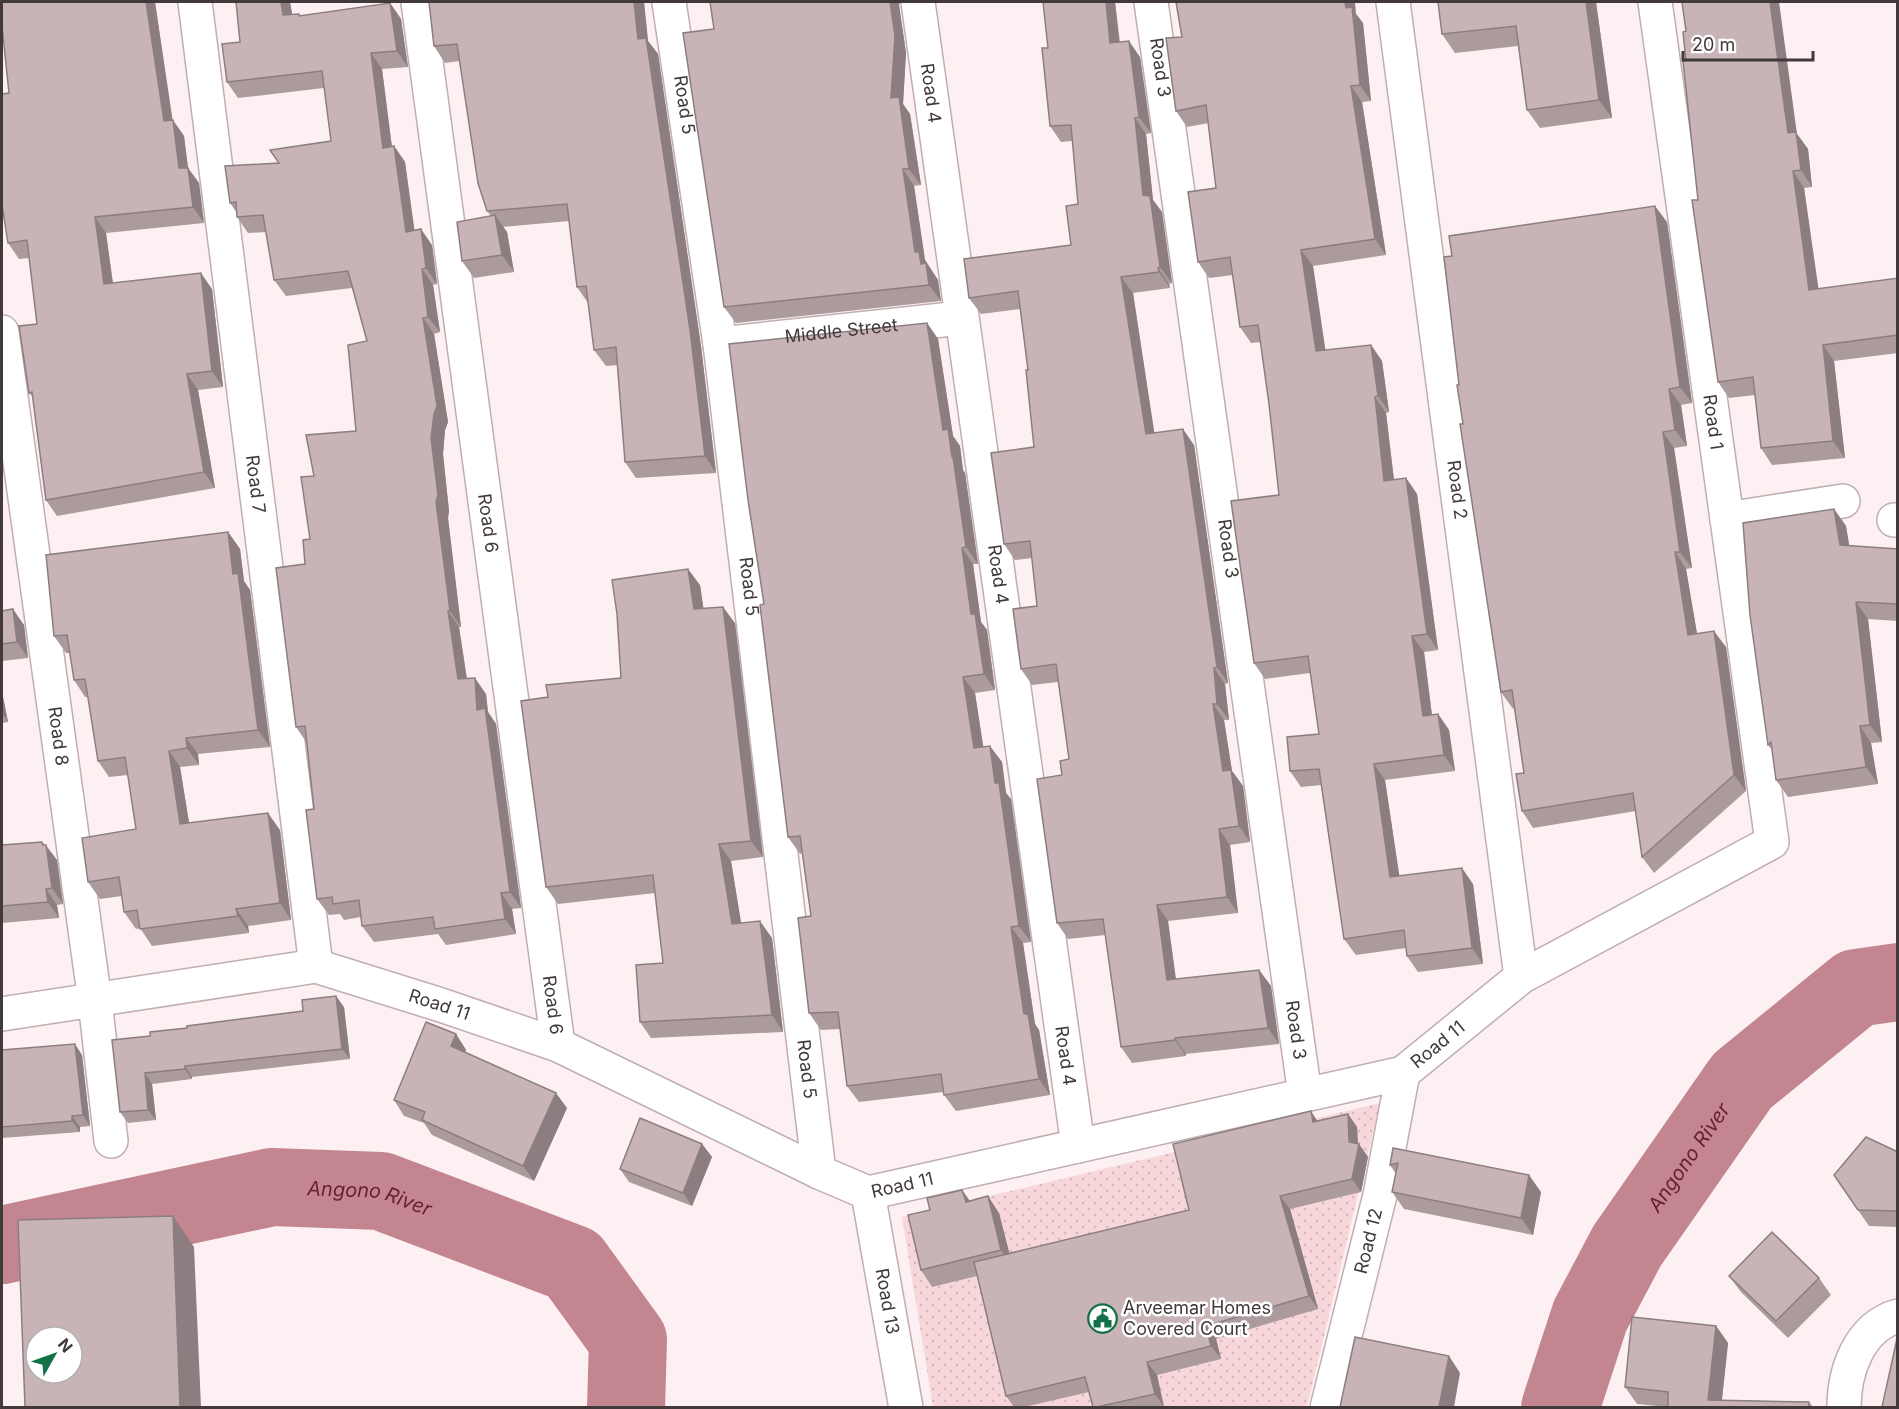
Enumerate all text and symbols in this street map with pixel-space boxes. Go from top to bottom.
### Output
scale bar [1683,24,1814,62]
text: 20 m [1692,34,1735,55]
street label: Road 3 [1146,36,1175,98]
street label: Road 4 [917,62,946,124]
street label: Road 5 [670,74,700,136]
street label: Middle Street [784,314,899,347]
street label: Road 1 [1699,393,1728,451]
street label: Road 7 [242,454,270,515]
street label: Road 2 [1443,459,1472,521]
street label: Road 6 [474,492,503,554]
street label: Road 3 [1214,518,1243,580]
street label: Road 4 [984,543,1013,606]
street label: Road 5 [736,556,763,617]
street label: Road 8 [44,705,73,767]
street label: Road 6 [539,974,568,1036]
street label: Road 11 [406,985,473,1024]
street label: Road 3 [1282,999,1311,1061]
street label: Road 11 [1406,1016,1469,1072]
street label: Road 4 [1051,1024,1080,1087]
street label: Road 5 [793,1038,821,1100]
water label: Angono River [1642,1098,1735,1217]
street label: Road 11 [869,1168,935,1202]
water label: Angono River [306,1176,436,1221]
street label: Road 12 [1350,1206,1386,1276]
street label: Road 13 [871,1266,904,1336]
place label: Arveemar Homes Covered Court [1123,1297,1271,1339]
public building icon: Arveemar Homes Covered Court [1086,1302,1118,1334]
north arrow [24,1325,84,1385]
text: N [54,1334,77,1356]

